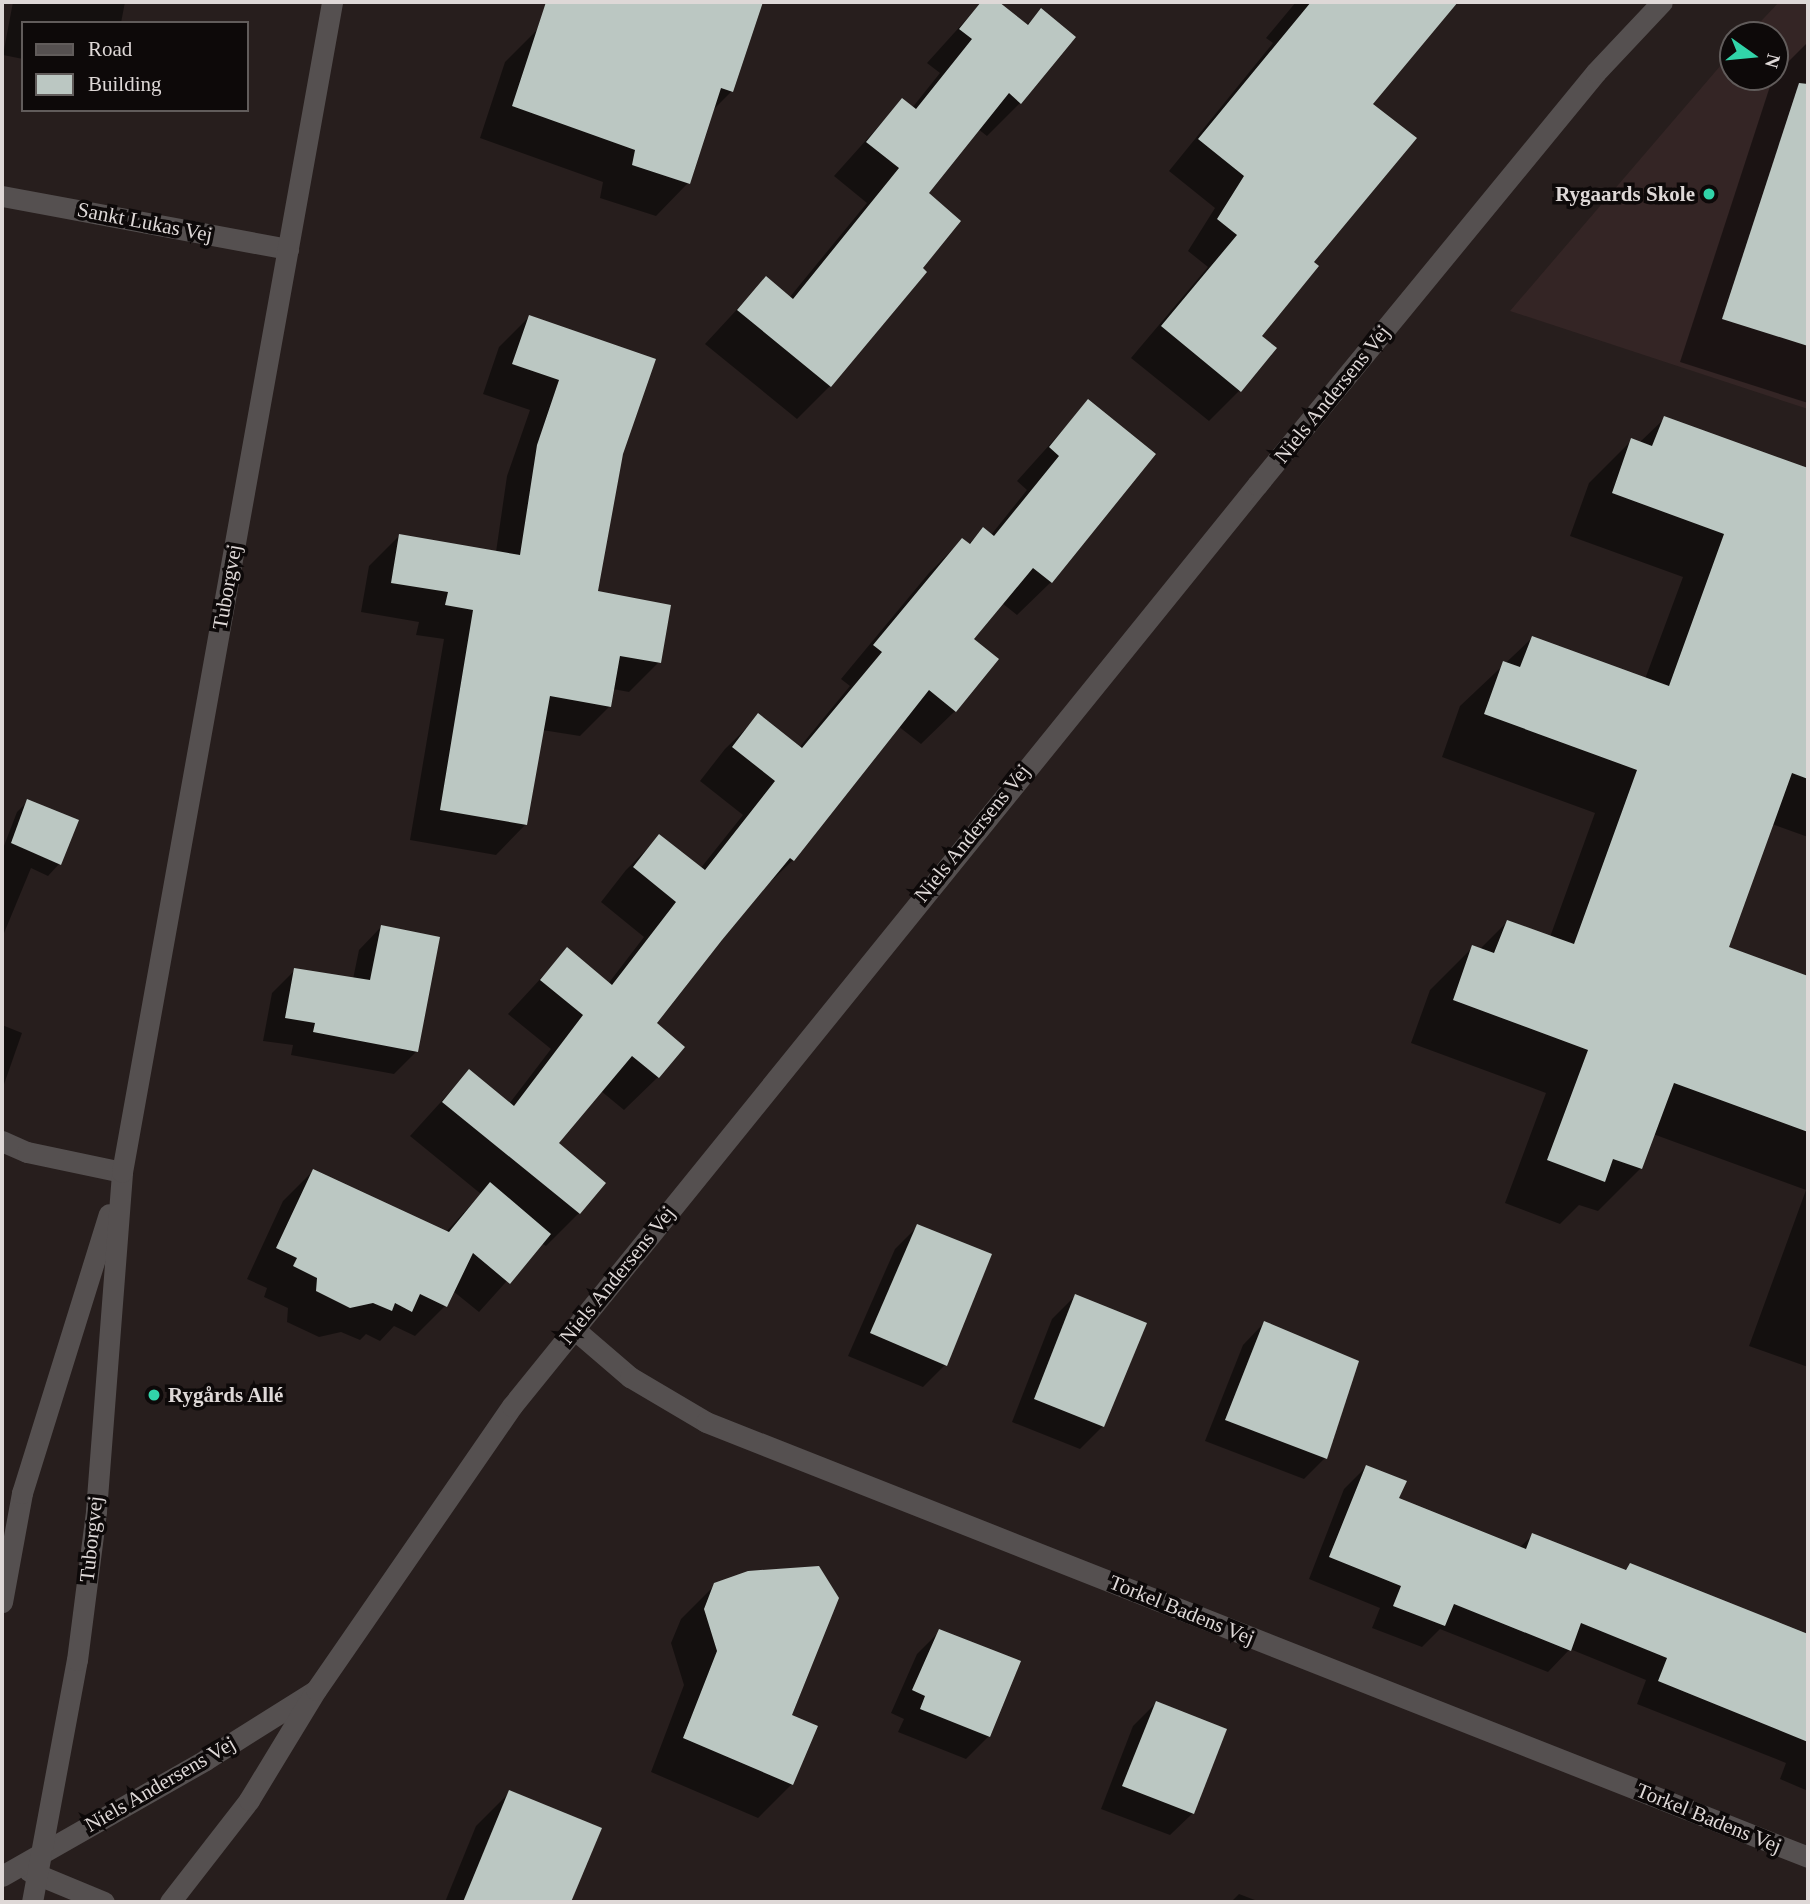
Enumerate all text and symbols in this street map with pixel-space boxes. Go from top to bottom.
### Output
legend [21,21,248,112]
north arrow [1719,21,1789,91]
text: Road [88,37,132,61]
text: N [1761,52,1785,70]
text: Building [88,72,162,96]
place label: Rygaards Skole [1555,181,1695,207]
marker: Rygaards Skole [1701,186,1717,202]
street label: Sankt Lukas Vej [75,196,215,248]
street label: Niels Andersens Vej [1268,319,1396,469]
street label: Tuborgvej [207,542,247,632]
street label: Niels Andersens Vej [908,758,1036,908]
street label: Niels Andersens Vej [553,1200,681,1350]
place label: Rygårds Allé [168,1382,285,1408]
marker: Rygårds Allé [146,1387,162,1403]
street label: Tuborgvej [74,1495,108,1583]
street label: Torkel Badens Vej [1106,1569,1258,1651]
street label: Niels Andersens Vej [79,1730,241,1838]
street label: Torkel Badens Vej [1633,1777,1785,1859]

